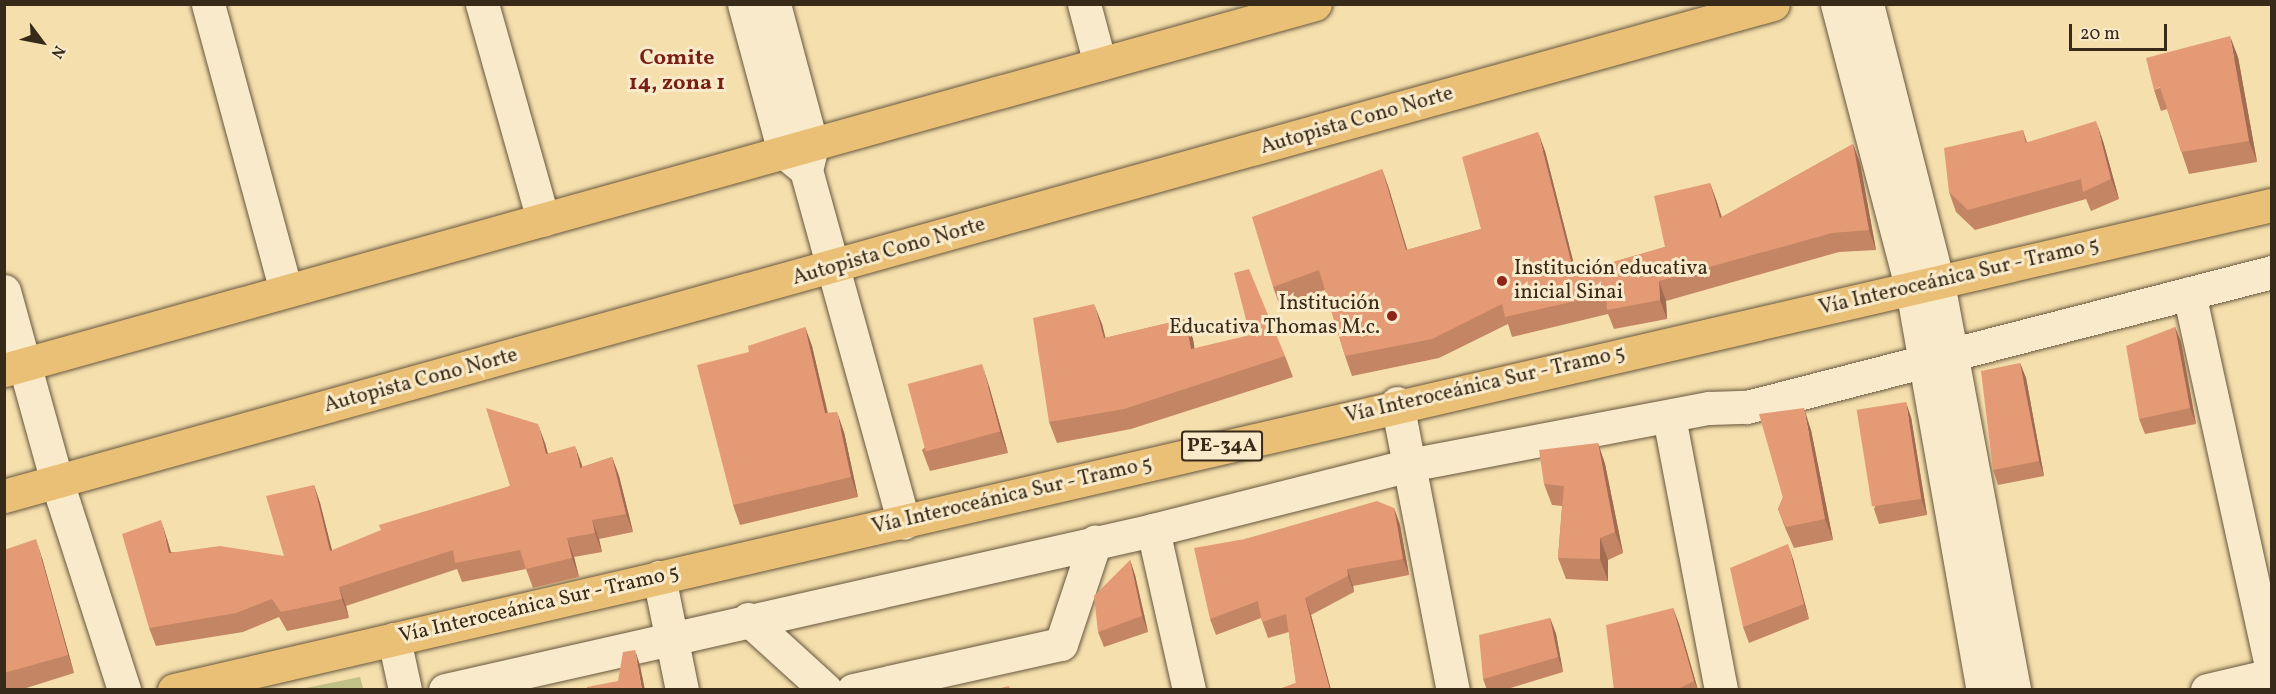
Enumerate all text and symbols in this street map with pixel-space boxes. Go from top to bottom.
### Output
north arrow [12,12,72,72]
scale bar [2072,12,2170,50]
text: 20 m [2080,22,2120,47]
text: N [45,41,70,62]
district label: Comite 14, zona 1 [629,45,725,96]
street label: Autopista Cono Norte [1258,81,1456,161]
street label: Autopista Cono Norte [790,212,988,292]
street label: Vía Interoceánica Sur - Tramo 5 [1816,232,2102,322]
place label: Institución educativa inicial Sinai [1514,256,1708,306]
marker: Institución educativa inicial Sinai [1495,274,1509,288]
place label: Institución Educativa Thomas M.c. [1168,291,1380,341]
marker: Institución Educativa Thomas M.c. [1385,309,1399,323]
street label: Vía Interoceánica Sur - Tramo 5 [1342,340,1628,430]
street label: Autopista Cono Norte [321,343,521,419]
road number: PE-34A [1180,429,1264,463]
street label: Vía Interoceánica Sur - Tramo 5 [869,451,1155,541]
street label: Vía Interoceánica Sur - Tramo 5 [396,560,682,650]

